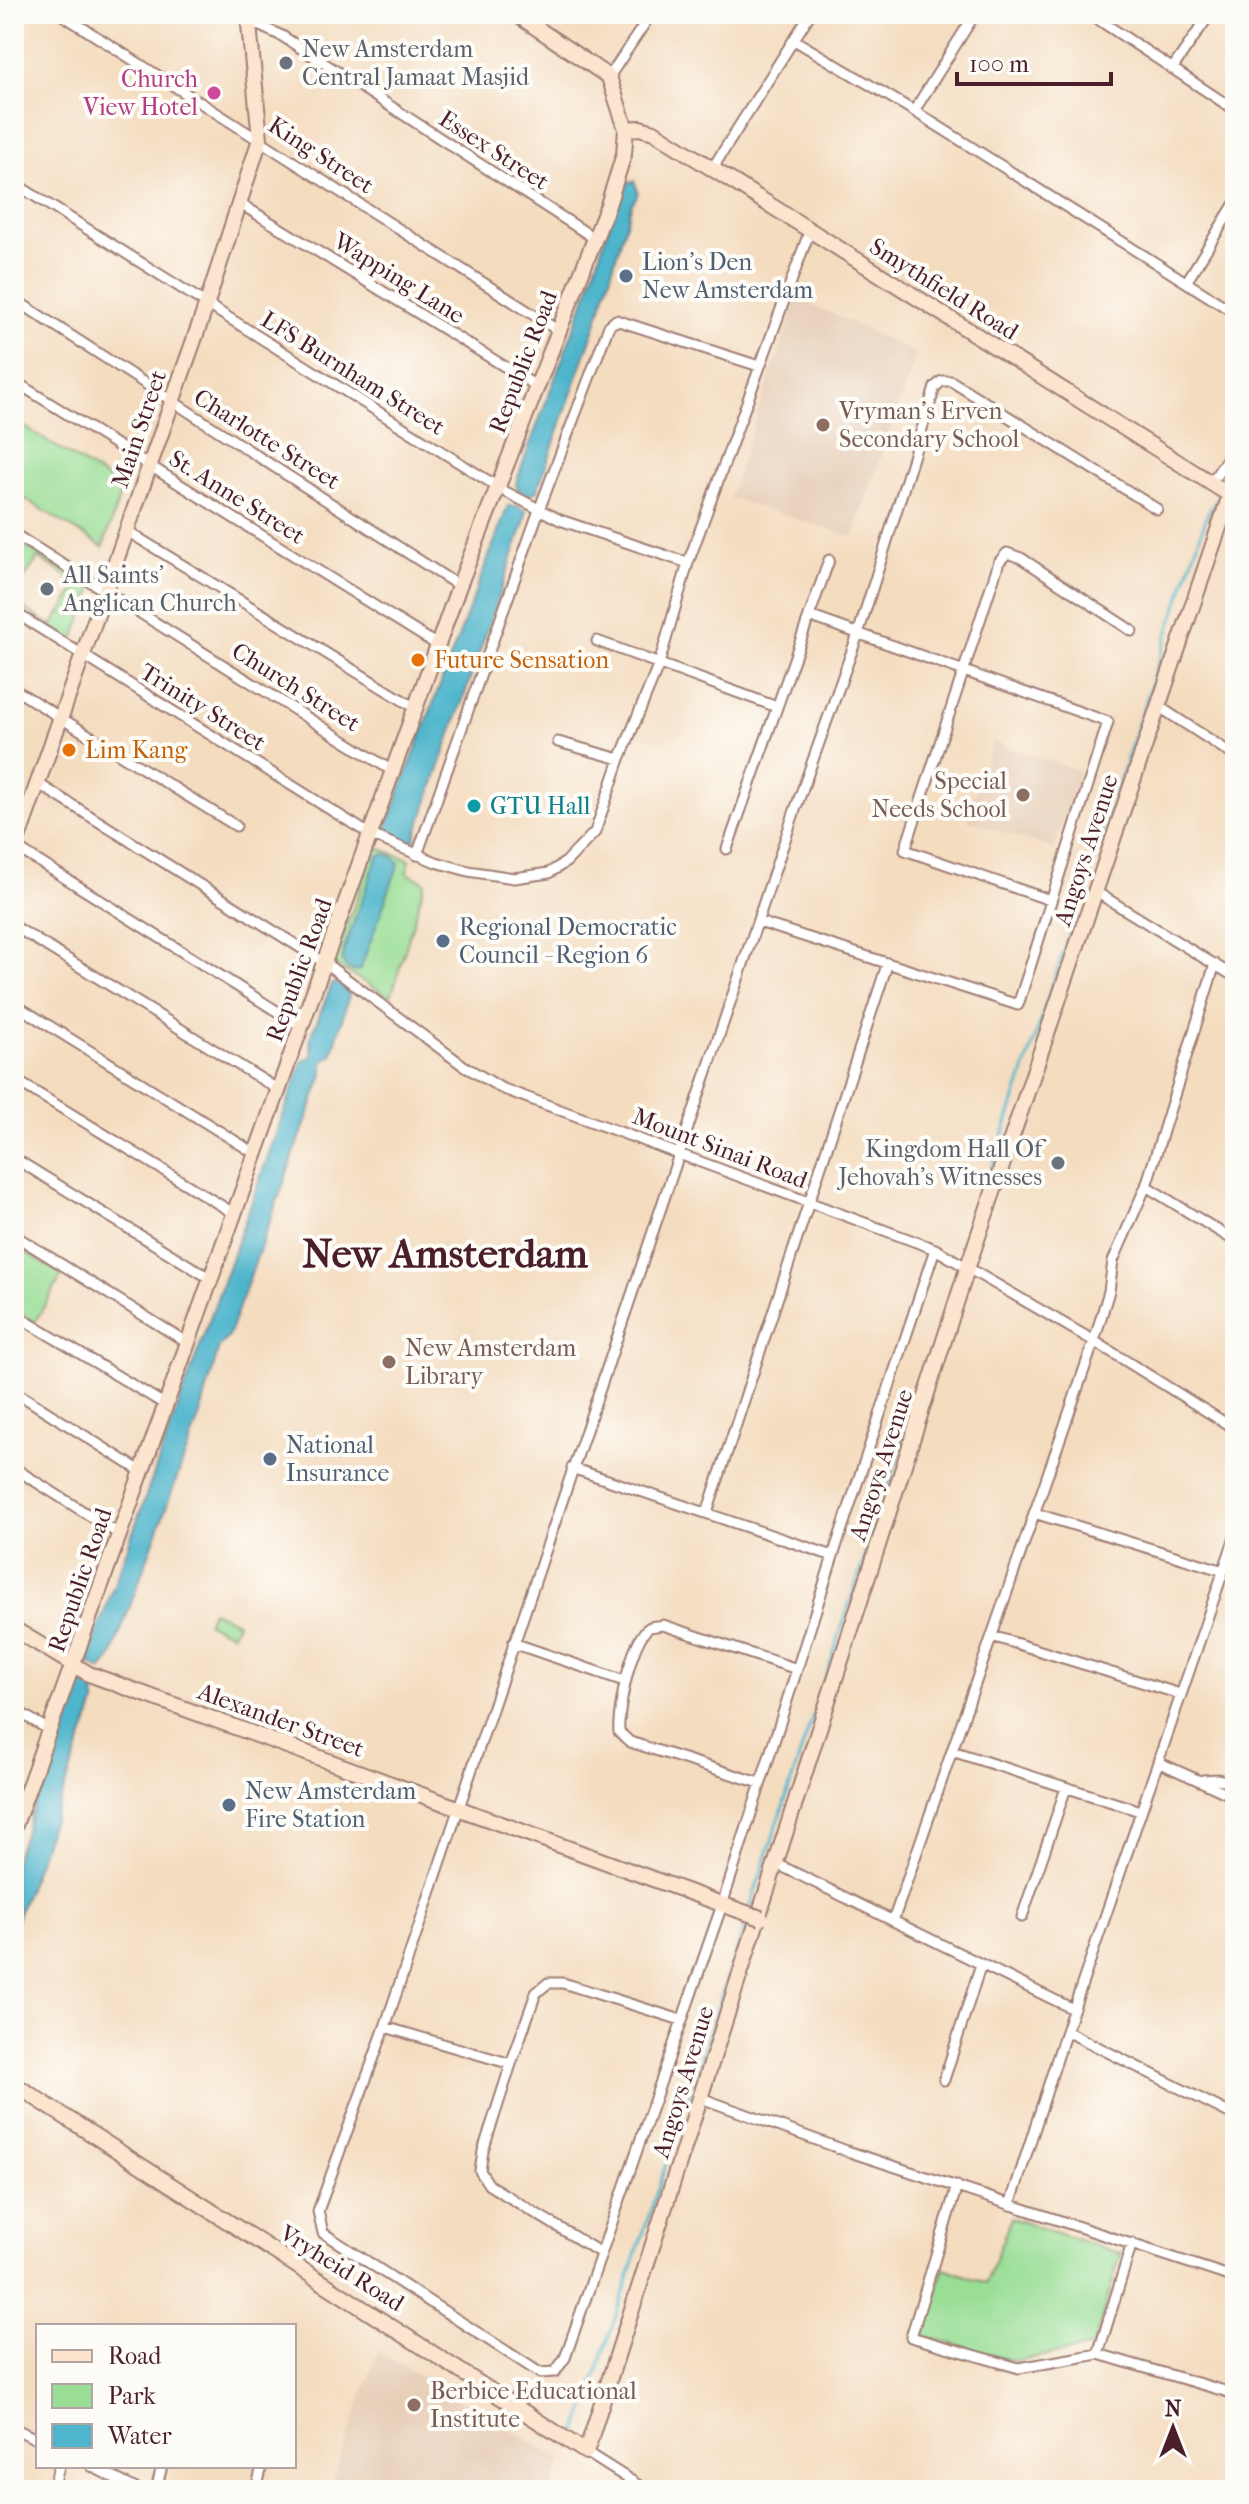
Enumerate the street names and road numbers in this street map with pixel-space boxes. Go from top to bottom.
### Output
street label: Essex Street [434,104,554,196]
street label: King Street [263,111,379,200]
street label: Wapping Lane [327,226,470,329]
street label: Smythfield Road [865,232,1024,346]
street label: Republic Road [483,286,563,437]
street label: LFS Burnham Street [256,305,450,441]
street label: Main Street [106,366,172,492]
street label: Charlotte Street [189,383,346,495]
street label: St. Anne Street [164,444,310,550]
street label: Church Street [227,637,365,738]
street label: Trinity Street [135,657,271,757]
street label: Angoys Avenue [1048,770,1124,930]
street label: Republic Road [260,894,338,1045]
street label: Mount Sinai Road [629,1102,812,1195]
street label: Angoys Avenue [843,1385,919,1545]
street label: Republic Road [42,1503,118,1656]
street label: Alexander Street [193,1677,368,1763]
street label: Angoys Avenue [646,2002,720,2163]
street label: Vryheid Road [274,2218,410,2318]

